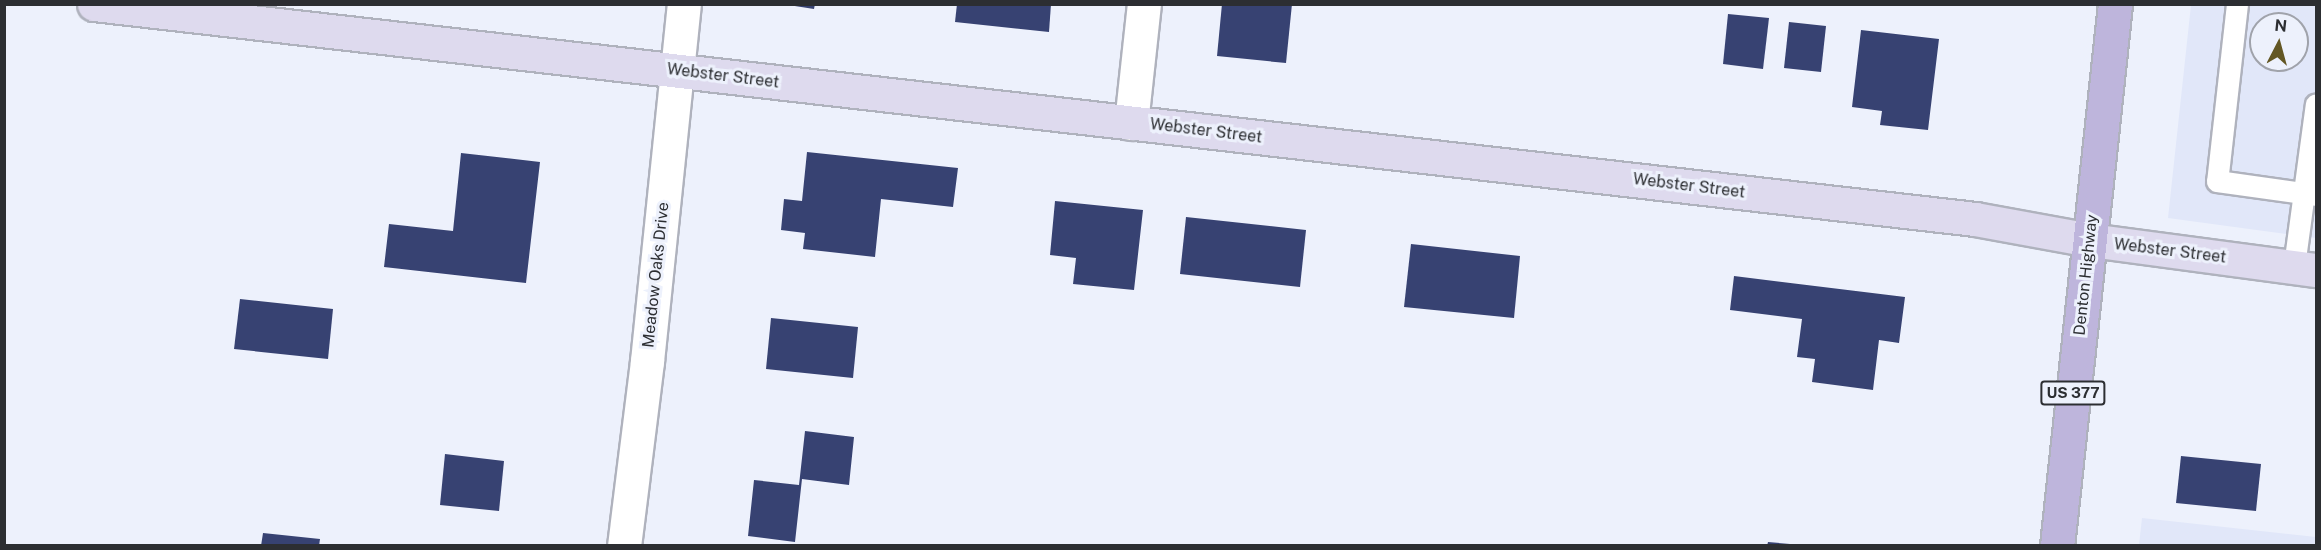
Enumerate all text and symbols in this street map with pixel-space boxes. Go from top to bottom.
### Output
north arrow [2249,12,2309,72]
text: N [2274,15,2288,36]
street label: Webster Street [666,60,780,92]
street label: Webster Street [1149,115,1263,147]
street label: Webster Street [1632,170,1746,202]
street label: Meadow Oaks Drive [639,201,673,349]
street label: Denton Highway [2070,213,2102,337]
street label: Webster Street [2113,235,2227,267]
road number: US 377 [2040,381,2106,405]

